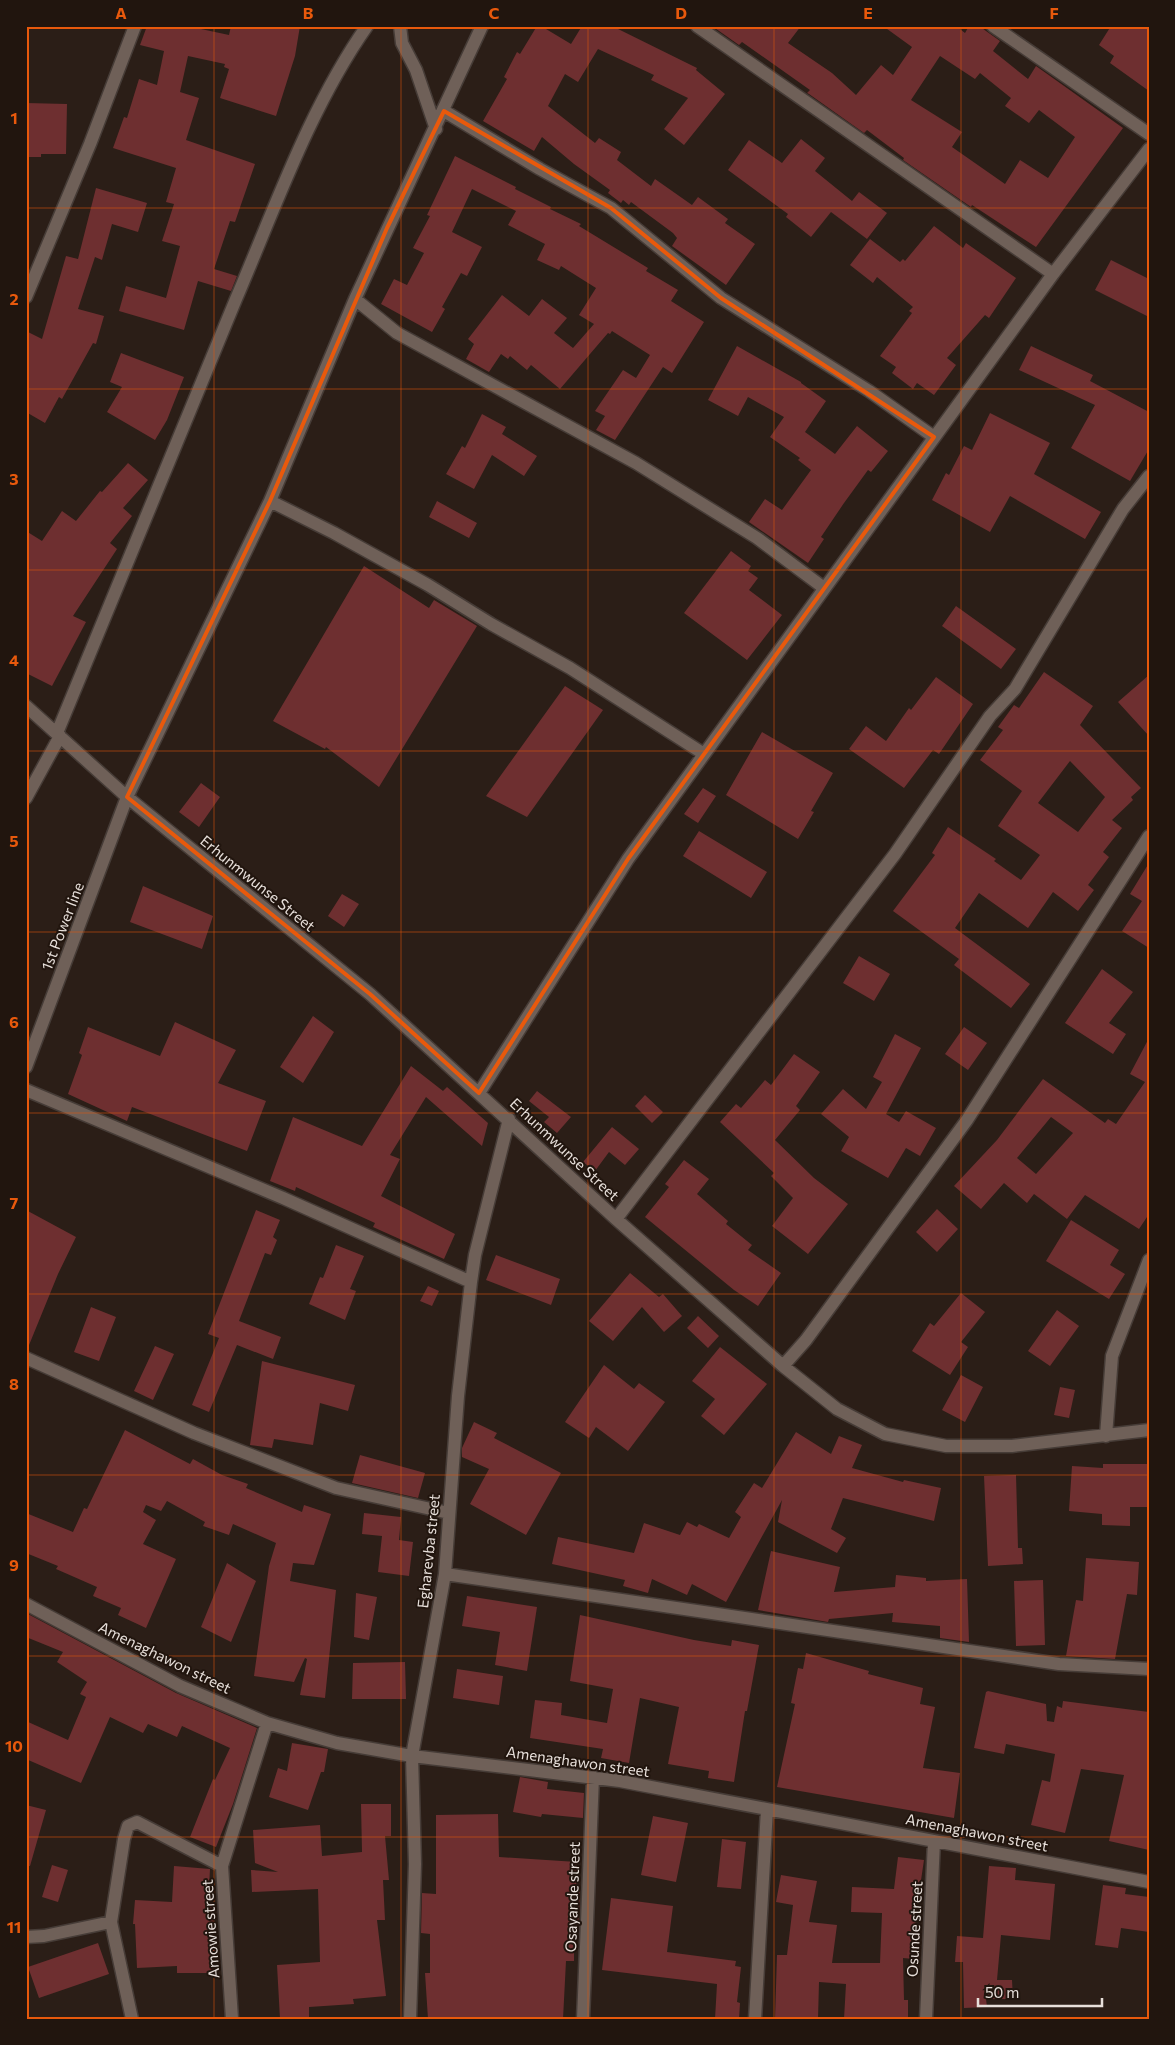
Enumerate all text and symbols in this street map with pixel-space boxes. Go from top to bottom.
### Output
text: A [115,3,127,22]
text: B [303,3,314,22]
text: C [489,3,500,22]
text: D [675,3,687,22]
text: E [863,3,873,22]
text: F [1049,3,1059,22]
text: 1 [10,108,18,127]
text: 2 [9,289,19,308]
text: 3 [9,469,19,488]
text: 4 [9,650,19,669]
text: 5 [9,831,19,850]
street label: Erhunmwunse Street [197,831,319,935]
street label: 1st Power line [37,879,87,973]
text: 6 [9,1012,19,1031]
street label: Erhunmwunse Street [507,1094,623,1204]
text: 7 [10,1193,19,1212]
text: 8 [9,1374,19,1393]
street label: Egharevba street [413,1493,443,1609]
text: 9 [9,1555,19,1574]
street label: Amenaghawon street [96,1617,234,1697]
text: 10 [5,1736,23,1755]
street label: Amenaghawon street [505,1742,651,1780]
street label: Amenaghawon street [904,1809,1050,1855]
street label: Osayande street [561,1841,583,1953]
street label: Amowie street [198,1879,222,1979]
street label: Osunde street [902,1881,926,1977]
text: 11 [7,1917,21,1936]
scale bar [978,1975,1101,2007]
text: 50 m [985,1983,1019,2001]

